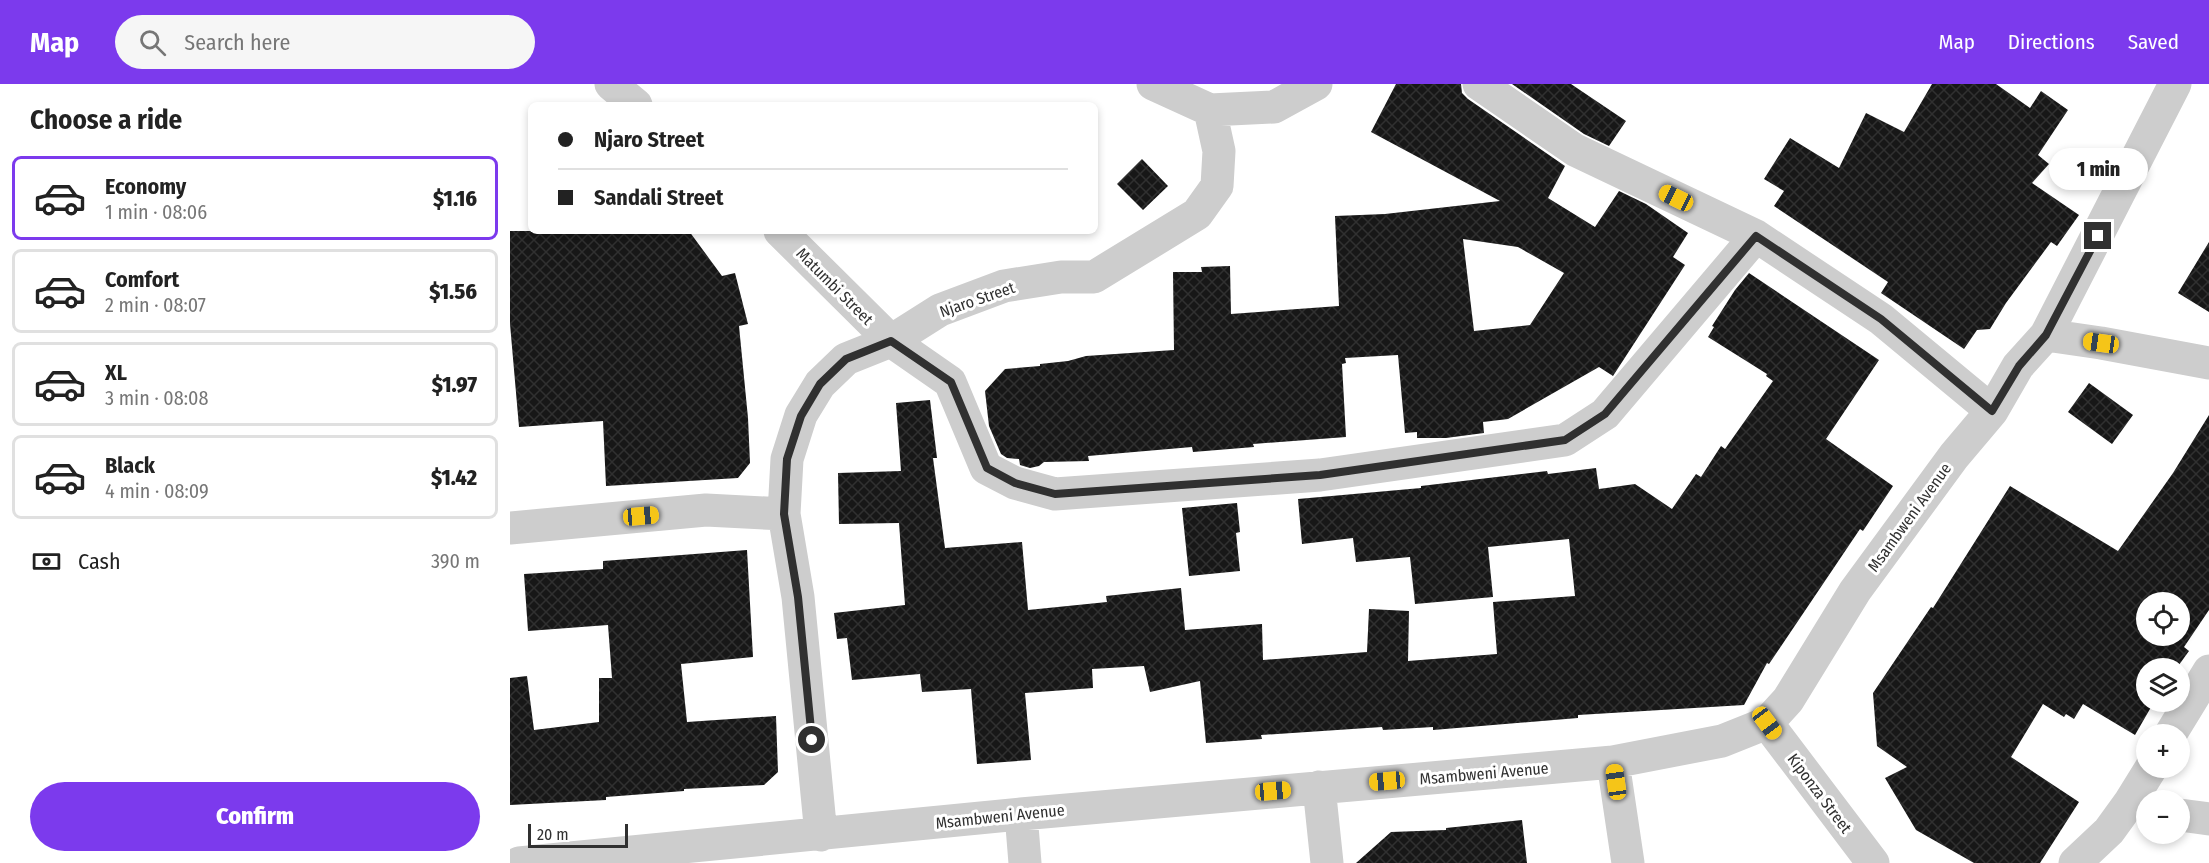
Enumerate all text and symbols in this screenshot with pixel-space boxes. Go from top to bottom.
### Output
search box [115,15,535,69]
text: Map [30,26,79,59]
icon: search [136,26,169,59]
text: Search here [184,29,290,56]
text: Map [1938,29,1975,55]
text: Directions [2008,29,2095,55]
text: Saved [2128,29,2179,55]
text: Choose a ride [30,104,182,136]
text: Njaro Street [594,126,704,153]
callout: 1 min [2048,149,2148,191]
text: 1 min [2077,157,2120,181]
icon: car [33,171,87,225]
text: Economy [105,173,186,200]
car [1656,182,1696,214]
text: Sandali Street [594,184,724,211]
text: $1.16 [433,185,477,212]
text: 1 min · 08:06 [105,200,207,224]
route end [2084,222,2111,249]
street label: Matumbi Street [792,244,878,329]
icon: car [33,264,87,318]
text: Comfort [105,266,179,293]
text: $1.56 [429,278,477,305]
street label: Njaro Street [937,278,1018,321]
text: 2 min · 08:07 [105,293,206,317]
car [2082,332,2120,354]
icon: car [33,357,87,411]
text: XL [105,359,127,386]
text: $1.97 [432,371,477,398]
text: 3 min · 08:08 [105,386,208,410]
icon: car [33,450,87,504]
text: Black [105,452,155,479]
street label: Msambweni Avenue [1864,459,1955,575]
text: $1.42 [431,464,477,491]
text: 4 min · 08:09 [105,479,209,503]
car [622,505,660,527]
icon: cash [30,545,63,578]
text: Cash [78,548,121,575]
text: 390 m [431,549,480,573]
map controls [2136,592,2190,844]
button: locate [2136,592,2190,646]
button: layers [2136,658,2190,712]
car [1749,703,1785,743]
button: + [2136,724,2190,778]
route start [798,726,825,753]
street label: Kiponza Street [1783,750,1856,838]
street label: Msambweni Avenue [1419,758,1549,789]
car [1605,763,1627,801]
car [1368,770,1406,792]
car [1254,780,1292,802]
button: Confirm [30,782,480,851]
button: − [2136,790,2190,844]
street label: Msambweni Avenue [935,800,1065,833]
scale bar [528,821,628,848]
text: 20 m [537,825,568,844]

